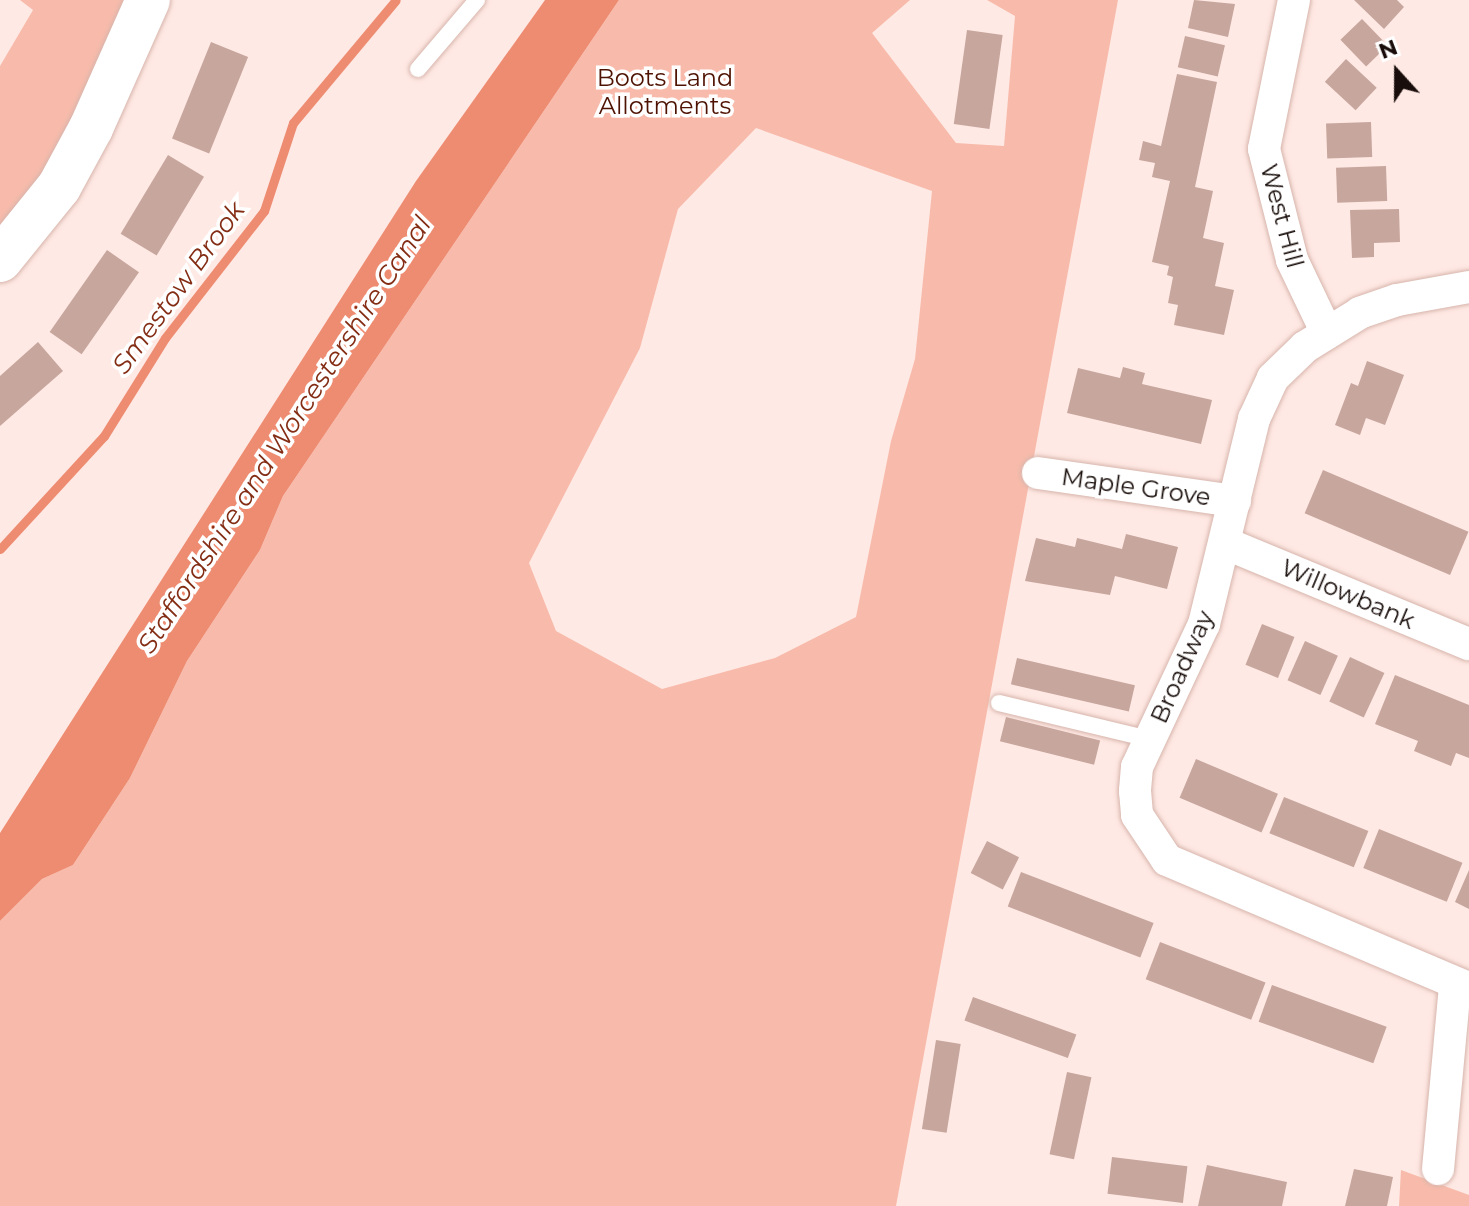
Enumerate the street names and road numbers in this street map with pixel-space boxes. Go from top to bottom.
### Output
street label: West Hill [1254,161,1310,271]
street label: Maple Grove [1060,462,1212,512]
street label: Willowbank [1277,553,1419,635]
street label: Broadway [1144,606,1220,728]

